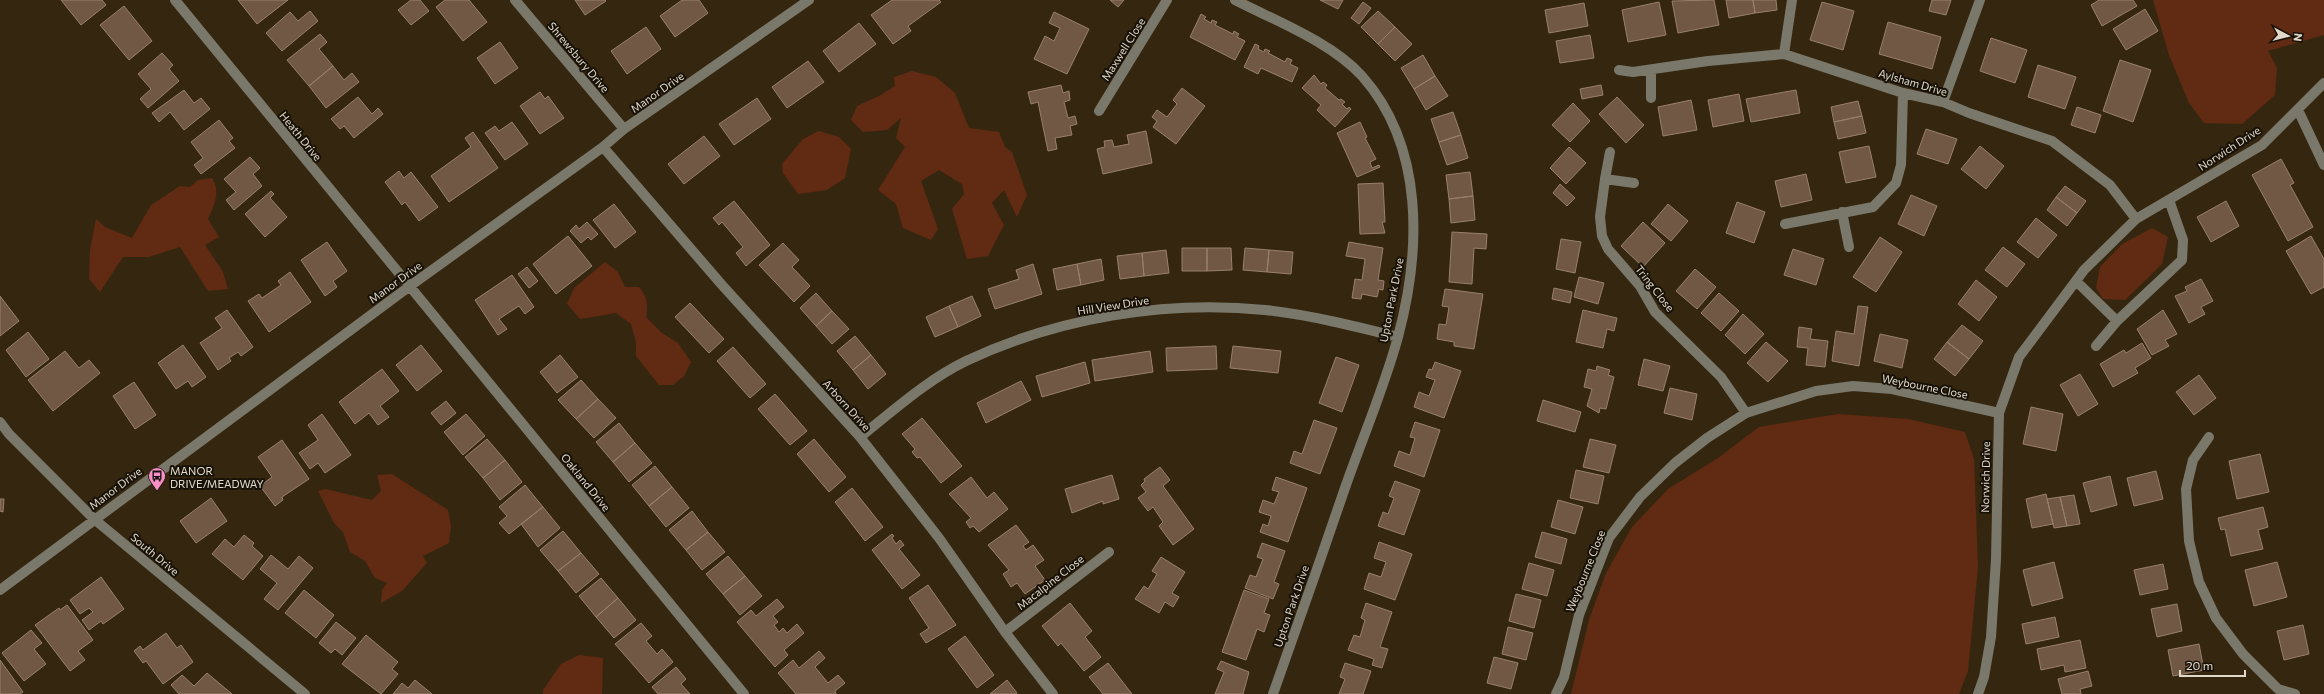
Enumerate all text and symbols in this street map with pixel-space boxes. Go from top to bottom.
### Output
street label: Maxwell Close [1098,15,1148,83]
north arrow [2268,16,2308,56]
street label: Shrewsbury Drive [546,19,612,95]
text: N [2291,32,2305,42]
street label: Aylsham Drive [1877,66,1949,98]
street label: Manor Drive [628,69,686,115]
street label: Heath Drive [277,109,325,163]
street label: Norwich Drive [2196,123,2263,173]
street label: Upton Park Drive [1376,257,1406,343]
street label: Manor Drive [366,258,424,306]
street label: Tring Close [1633,262,1677,314]
street label: Hill View Drive [1076,293,1150,317]
street label: Weybourne Close [1881,371,1969,401]
street label: Arborn Drive [821,377,874,433]
street label: Norwich Drive [1978,441,1992,513]
street label: Oakland Drive [559,450,613,514]
street label: Manor Drive [86,464,144,512]
place label: MANOR DRIVE/MEADWAY [170,464,264,490]
bus stop icon: MANOR DRIVE/MEADWAY [147,466,167,491]
street label: Weybourne Close [1563,528,1607,614]
street label: South Drive [128,530,182,578]
street label: Macalpine Close [1014,552,1086,612]
street label: Upton Park Drive [1271,563,1311,649]
scale bar [2180,652,2245,678]
text: 20 m [2186,658,2213,672]

